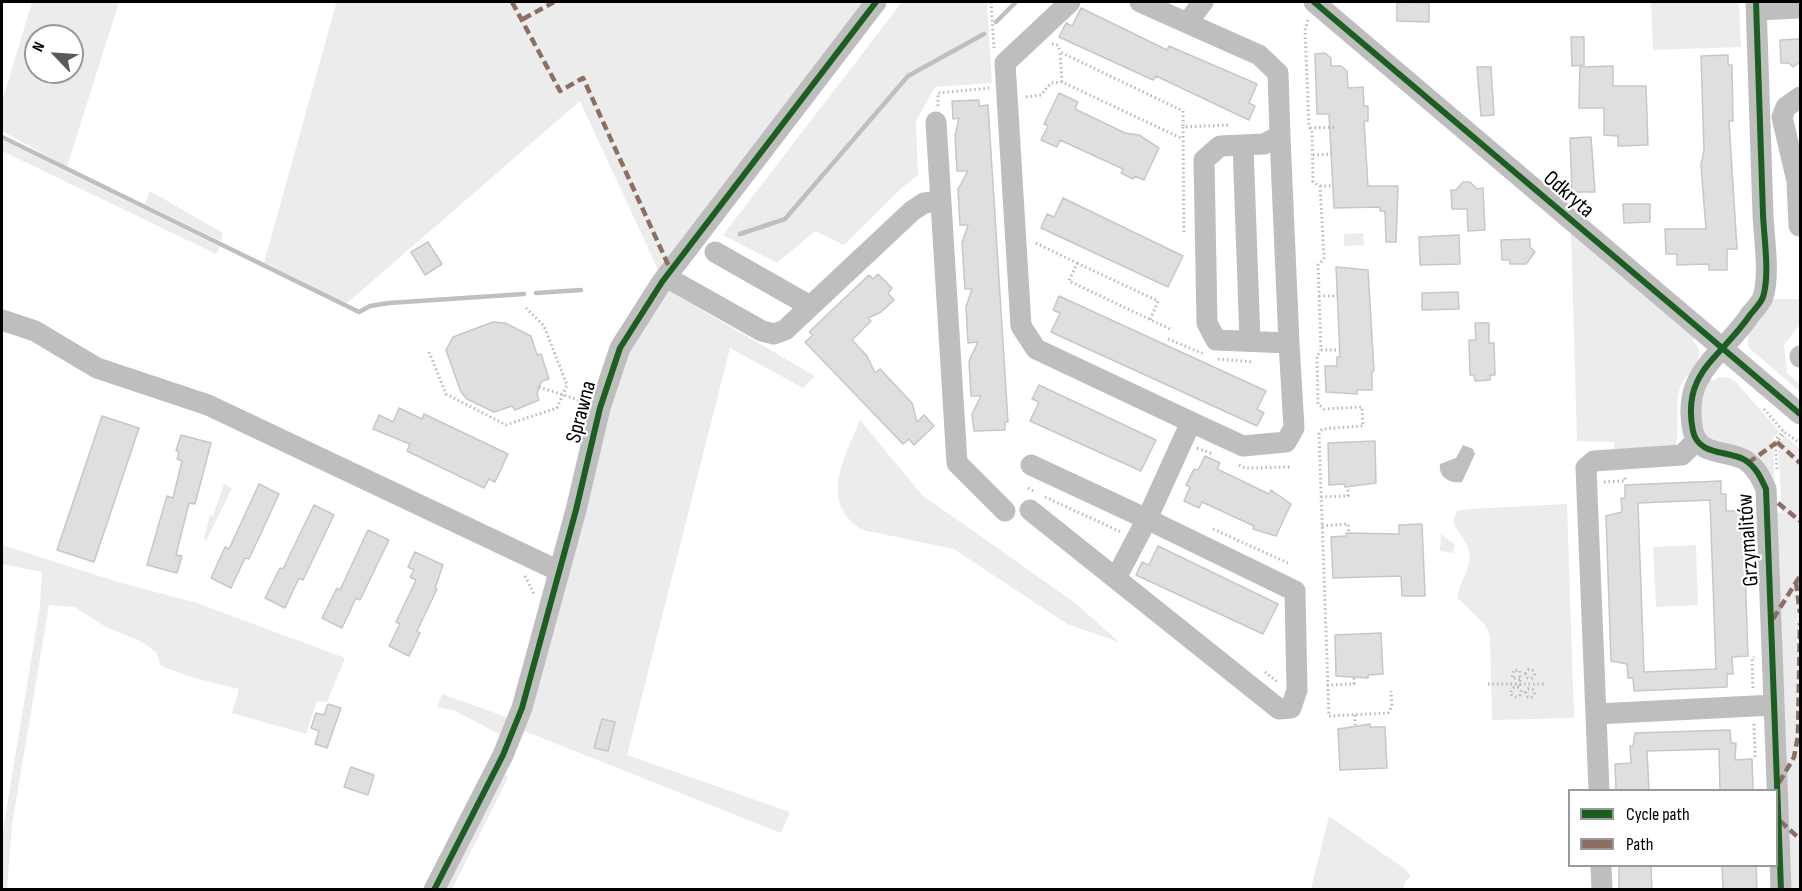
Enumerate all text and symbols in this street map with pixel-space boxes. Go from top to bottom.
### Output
north arrow [24,24,84,84]
text: N [29,39,49,55]
street label: Odkryta [1537,166,1599,224]
street label: Sprawna [561,378,603,446]
street label: Grzymalitów [1733,493,1765,587]
legend [1568,789,1778,867]
text: Cycle path [1626,804,1690,825]
text: Path [1626,834,1654,855]

